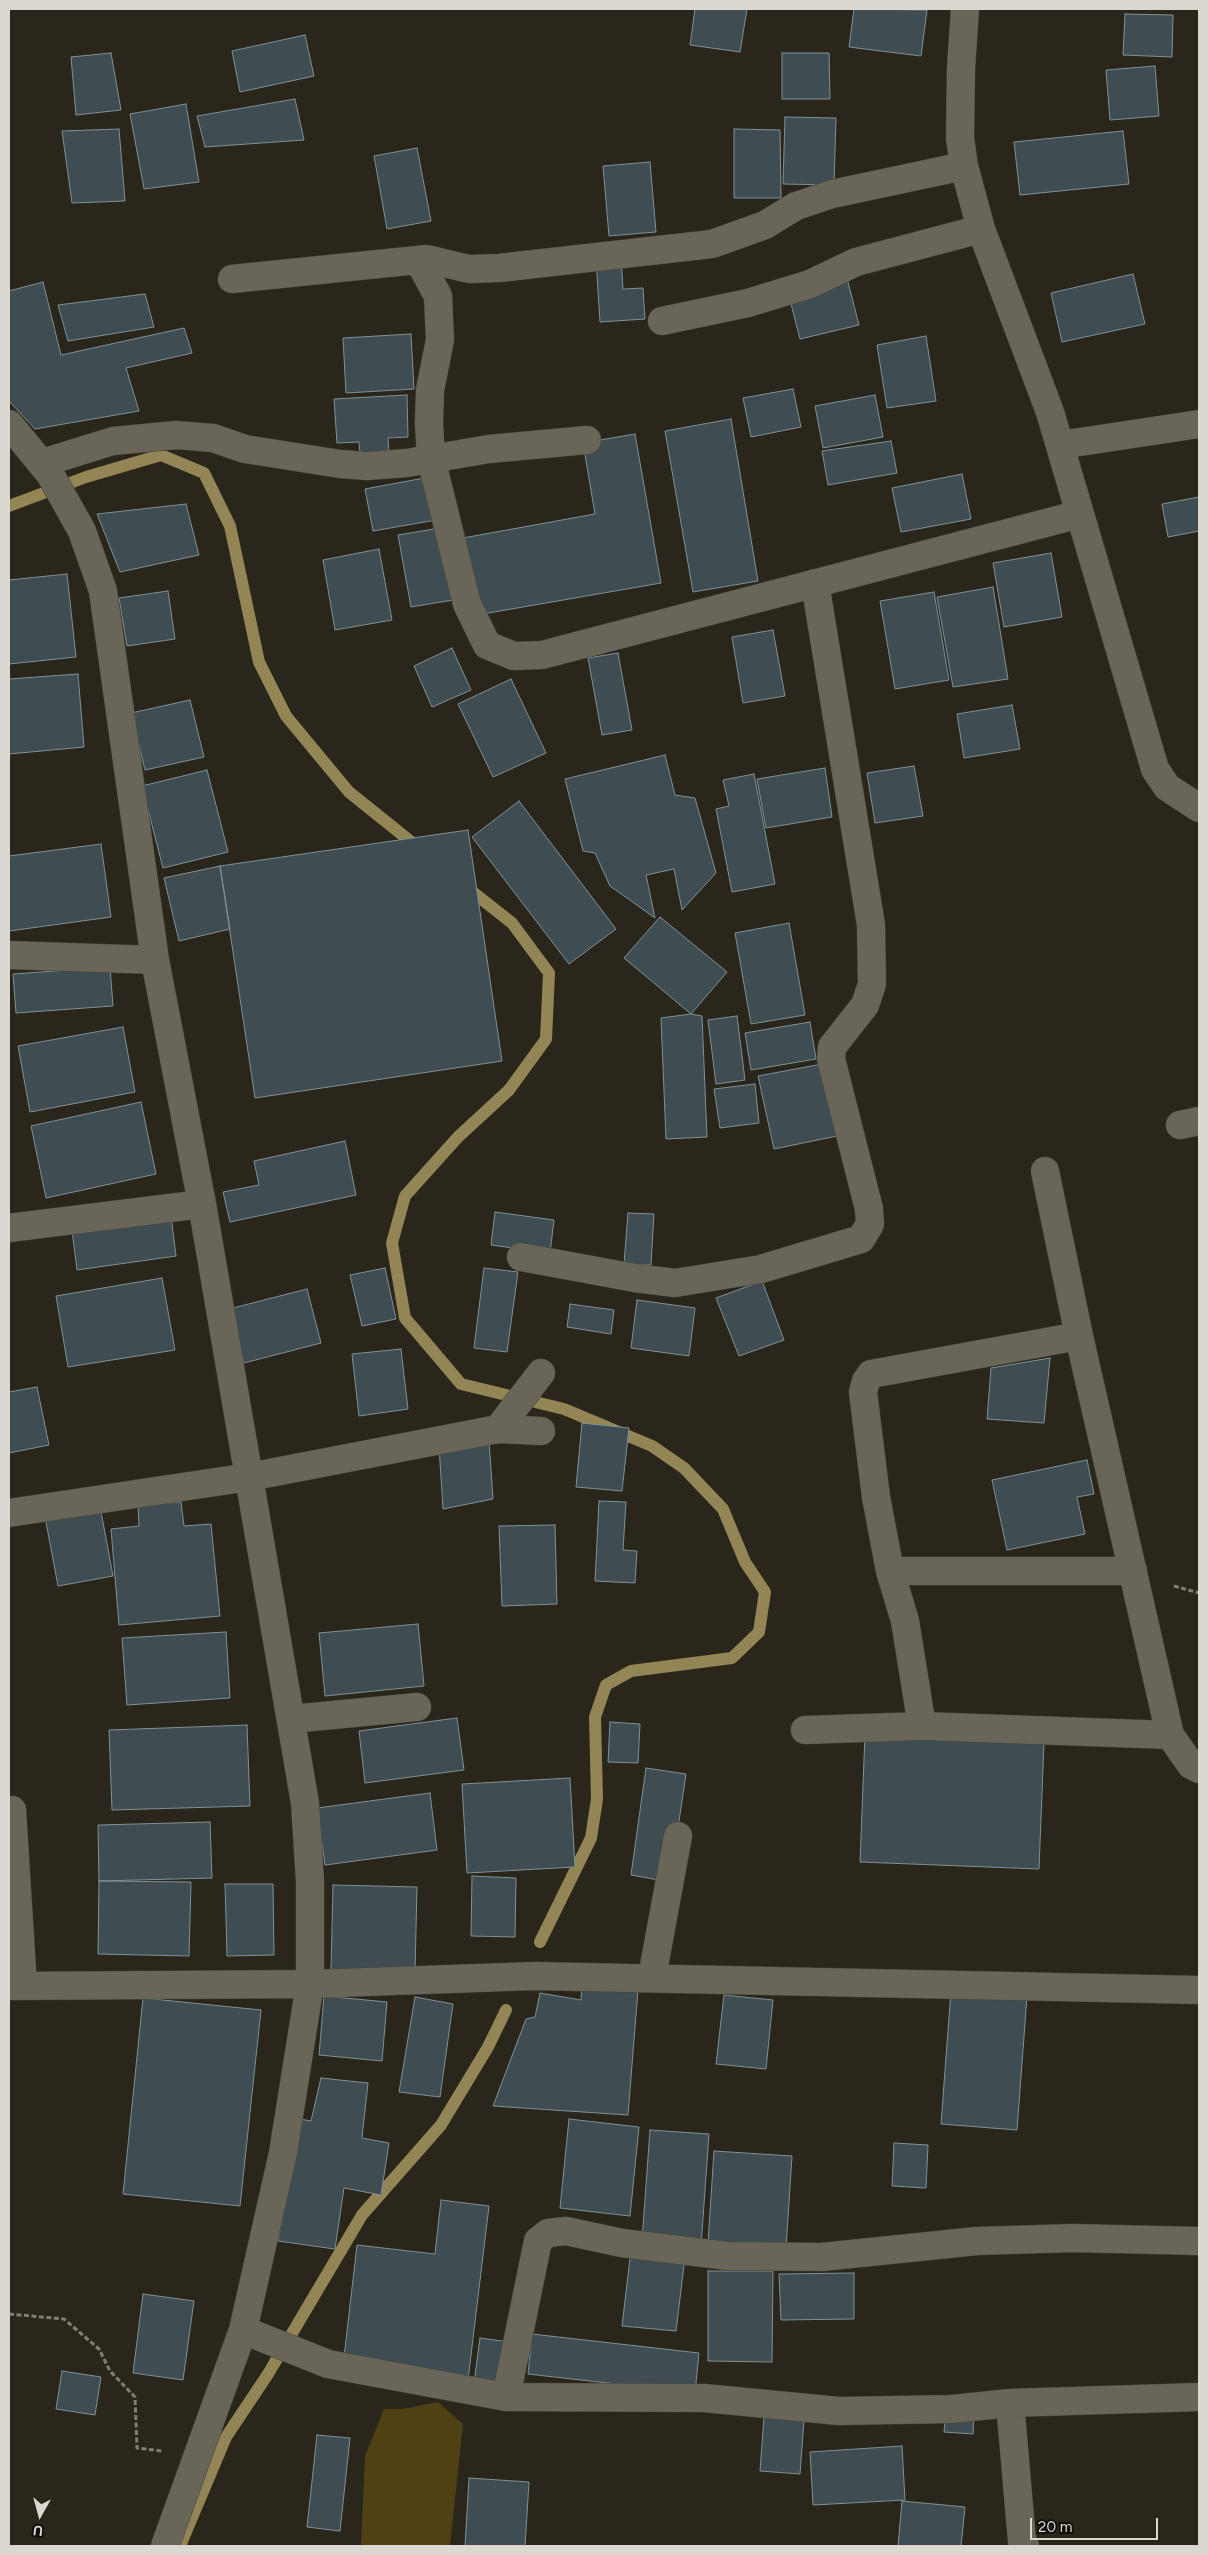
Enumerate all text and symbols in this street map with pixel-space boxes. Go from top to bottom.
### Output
north arrow [15,2490,65,2540]
scale bar [1033,2508,1160,2540]
text: 20 m [1038,2518,1072,2536]
text: U [32,2521,44,2539]

